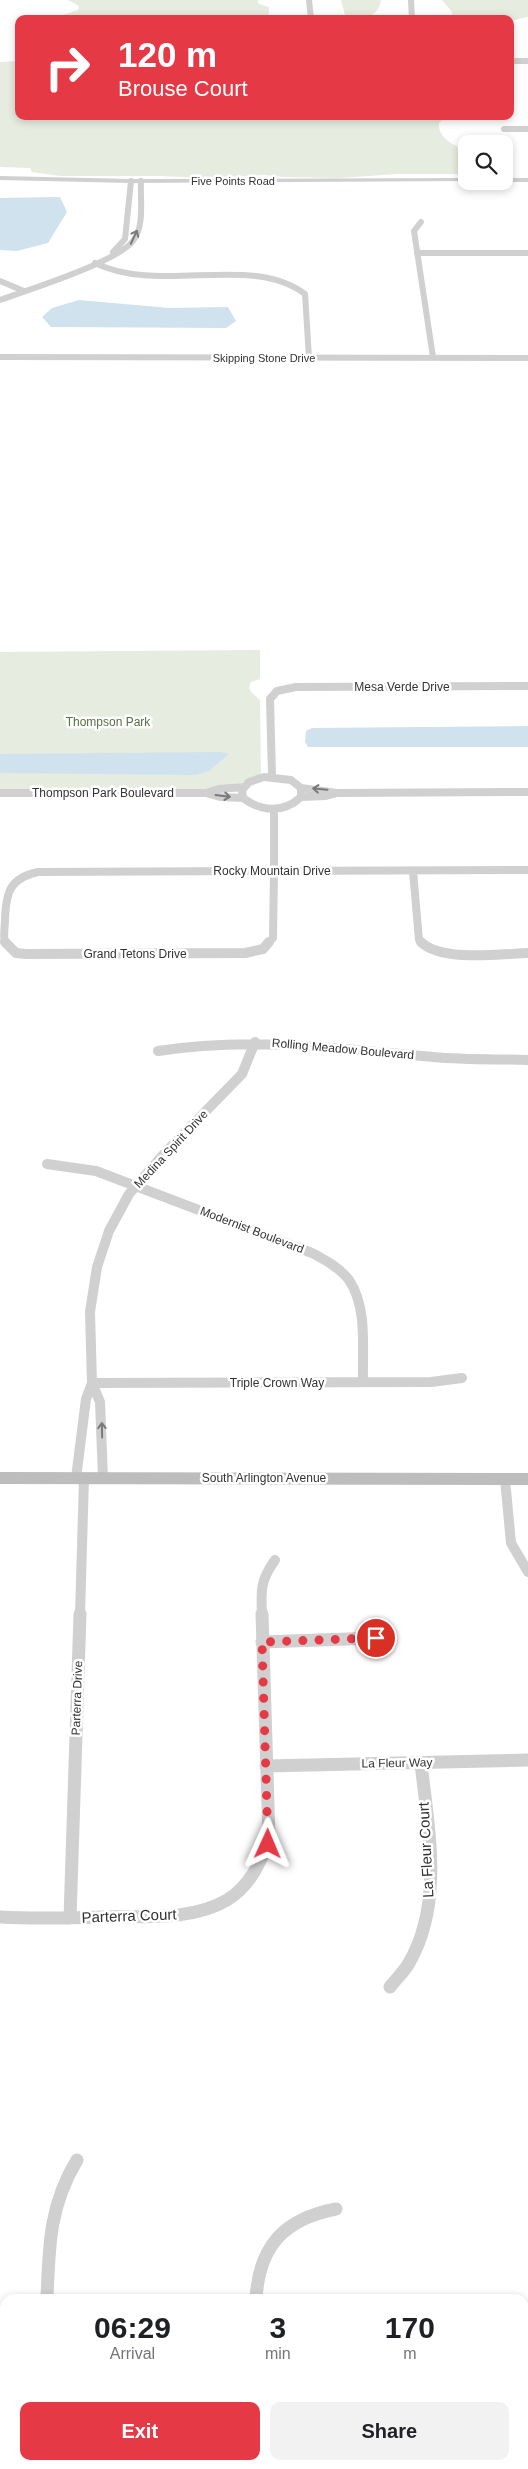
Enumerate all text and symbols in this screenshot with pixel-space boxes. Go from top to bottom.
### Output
icon: right [35,35,100,100]
text: 120 m [118,35,217,74]
text: Brouse Court [118,76,248,101]
map controls [458,135,513,190]
button: search [458,135,513,190]
street label: Five Points Road [191,175,275,187]
one-way arrow [129,230,139,245]
street label: Skipping Stone Drive [213,352,315,364]
street label: Mesa Verde Drive [354,680,450,694]
park label: Thompson Park [66,715,151,729]
one-way arrow [312,784,328,794]
street label: Thompson Park Boulevard [32,786,174,800]
one-way arrow [214,791,230,801]
street label: Rocky Mountain Drive [213,864,331,878]
street label: Grand Tetons Drive [83,947,187,961]
street label: Rolling Meadow Boulevard [271,1036,415,1062]
street label: Medina Spirit Drive [131,1107,211,1191]
street label: Modernist Boulevard [198,1204,306,1256]
street label: Triple Crown Way [230,1376,324,1390]
one-way arrow [97,1422,107,1438]
street label: South Arlington Avenue [202,1471,327,1485]
pin [355,1617,397,1659]
icon: arrive [362,1624,390,1652]
street label: Parterra Drive [69,1660,85,1736]
street label: La Fleur Way [361,1755,433,1771]
street label: La Fleur Court [414,1801,436,1898]
position arrow [241,1817,293,1869]
street label: Parterra Court [81,1905,178,1926]
text: 06:29 [94,2311,171,2344]
text: 3 [269,2311,286,2344]
text: 170 [385,2311,435,2344]
text: Arrival [110,2345,155,2362]
text: min [265,2345,291,2362]
text: m [403,2345,416,2362]
button: Exit [20,2402,260,2460]
button: Share [270,2402,509,2460]

